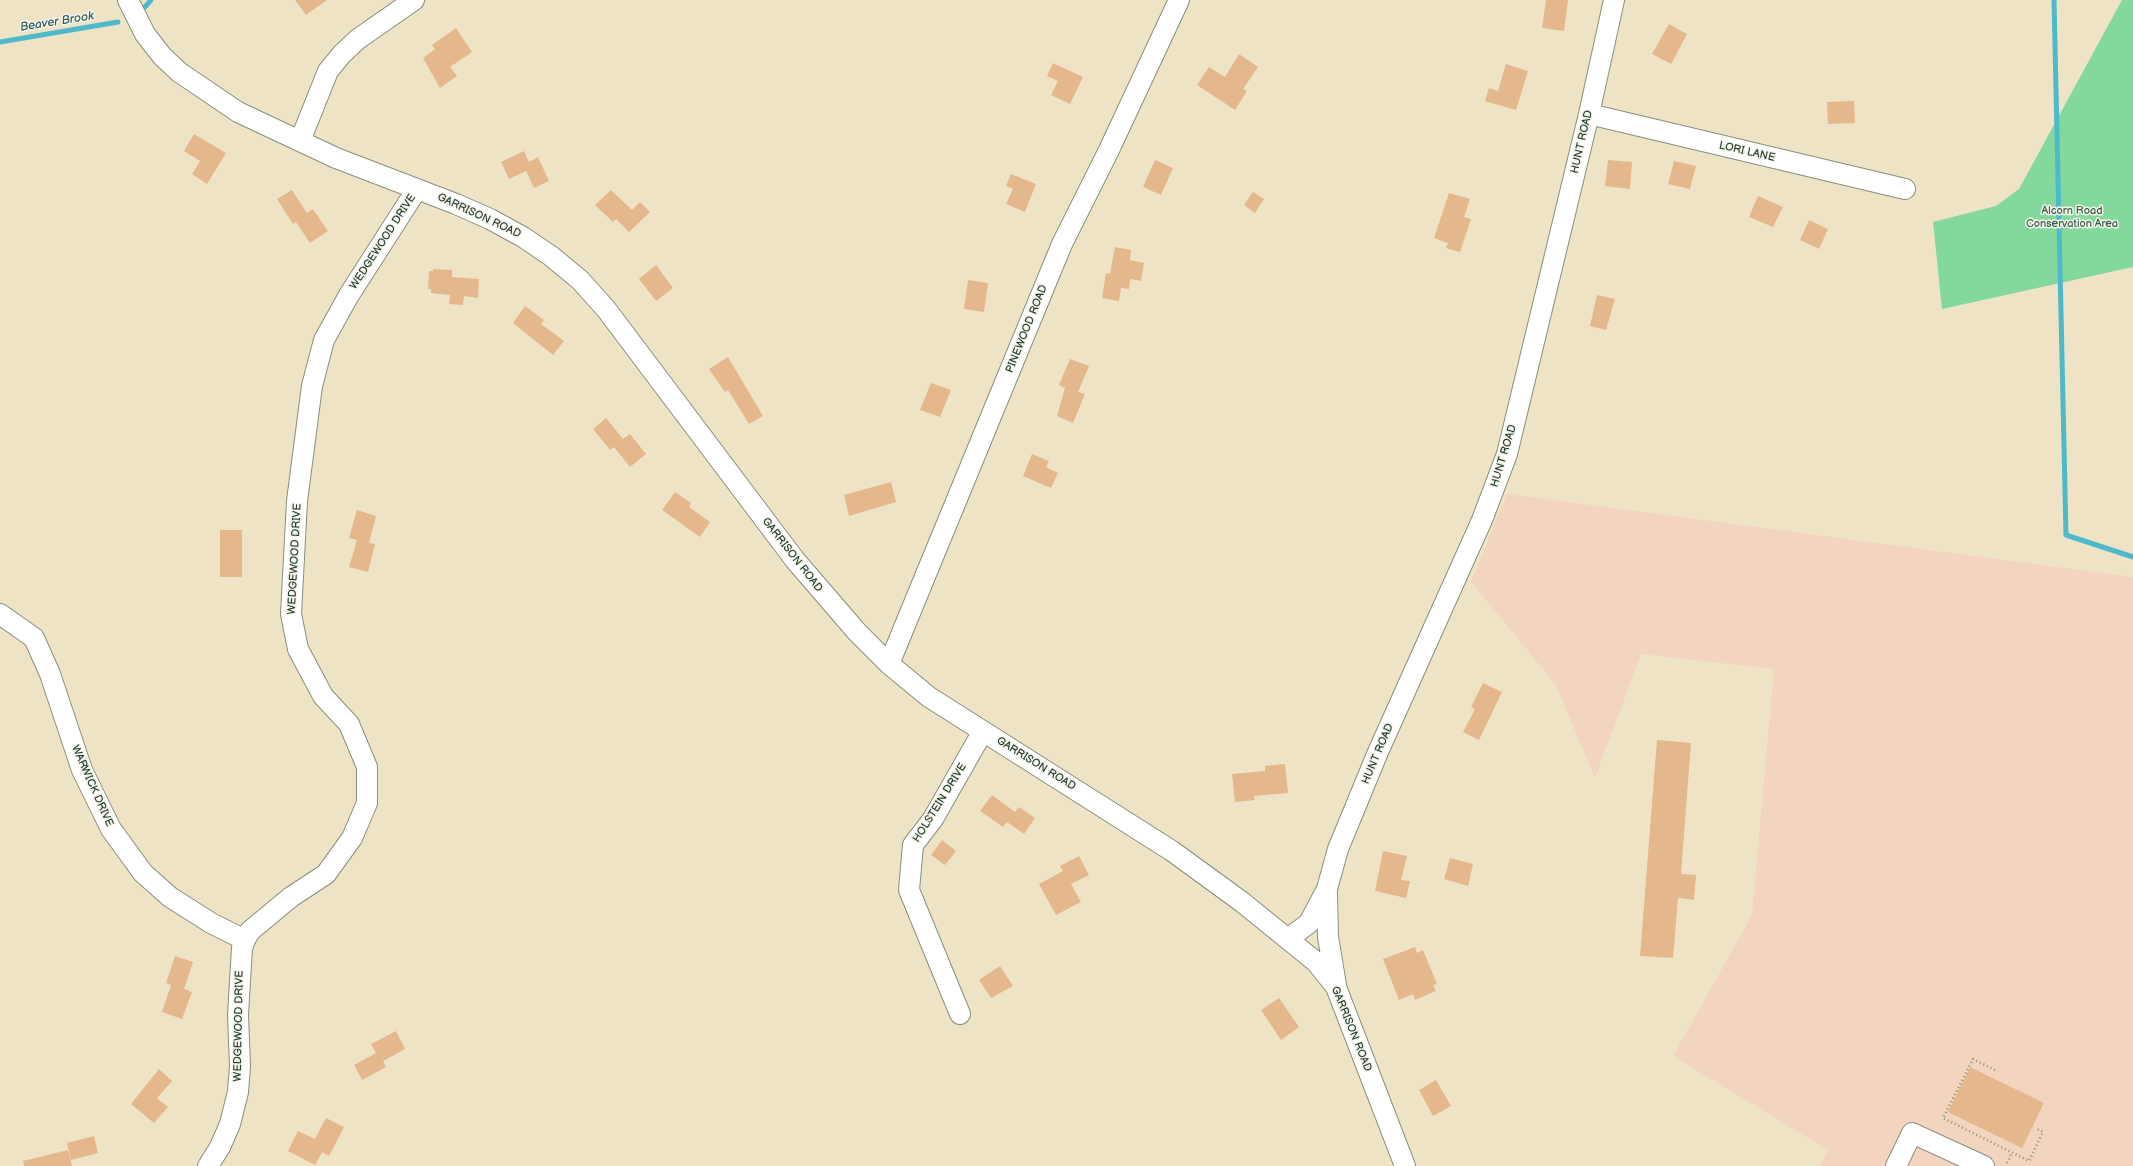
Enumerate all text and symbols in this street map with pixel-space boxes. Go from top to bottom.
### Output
water label: Beaver Brook [19,9,95,35]
street label: HUNT ROAD [1568,109,1596,175]
street label: LORI LANE [1718,139,1776,165]
street label: GARRISON ROAD [435,191,523,241]
street label: WEDGEWOOD DRIVE [347,192,419,292]
park label: Alcorn Road Conservation Area [2026,204,2118,230]
street label: PINEWOOD ROAD [1003,283,1051,375]
street label: HUNT ROAD [1488,423,1520,489]
street label: WEDGEWOOD DRIVE [285,503,305,615]
street label: GARRISON ROAD [759,515,825,595]
street label: HUNT ROAD [1359,722,1397,786]
street label: GARRISON ROAD [994,734,1078,794]
street label: WARWICK DRIVE [68,743,116,829]
street label: HOLSTEIN DRIVE [910,761,970,845]
street label: WEDGEWOOD DRIVE [231,970,247,1082]
street label: GARRISON ROAD [1328,984,1374,1074]

